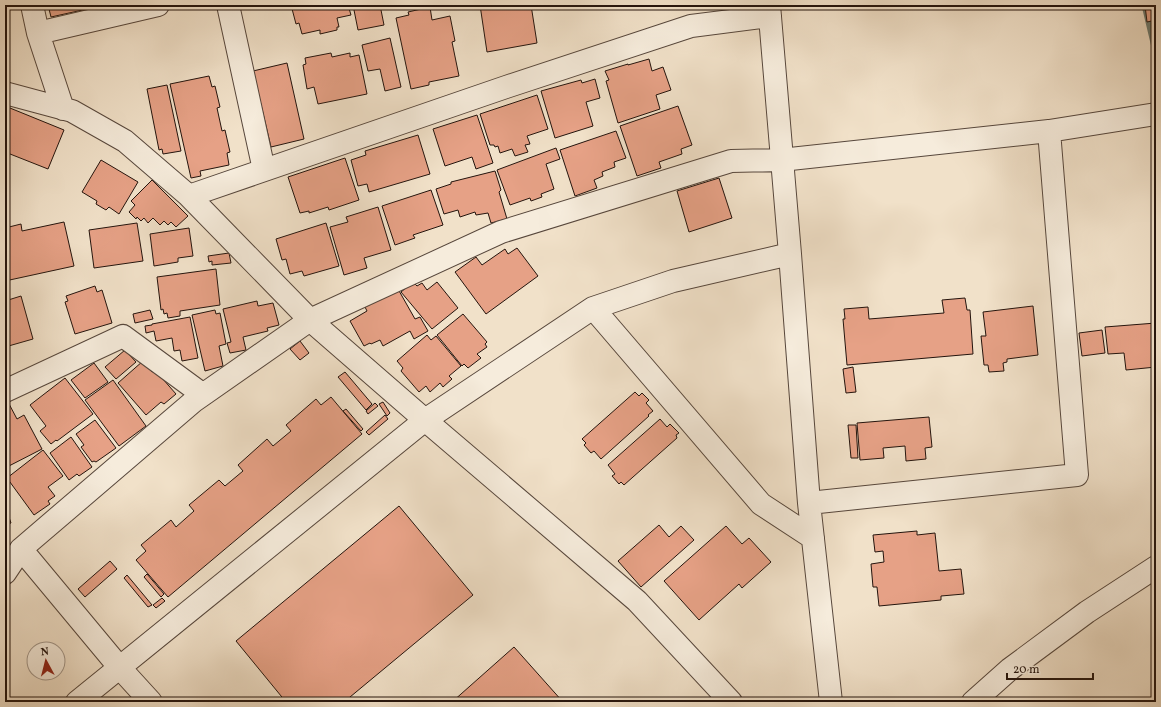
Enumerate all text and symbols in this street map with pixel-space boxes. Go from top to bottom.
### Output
north arrow [26,641,66,681]
text: N [40,645,50,660]
scale bar [1007,655,1093,681]
text: 20 m [1013,662,1040,678]

